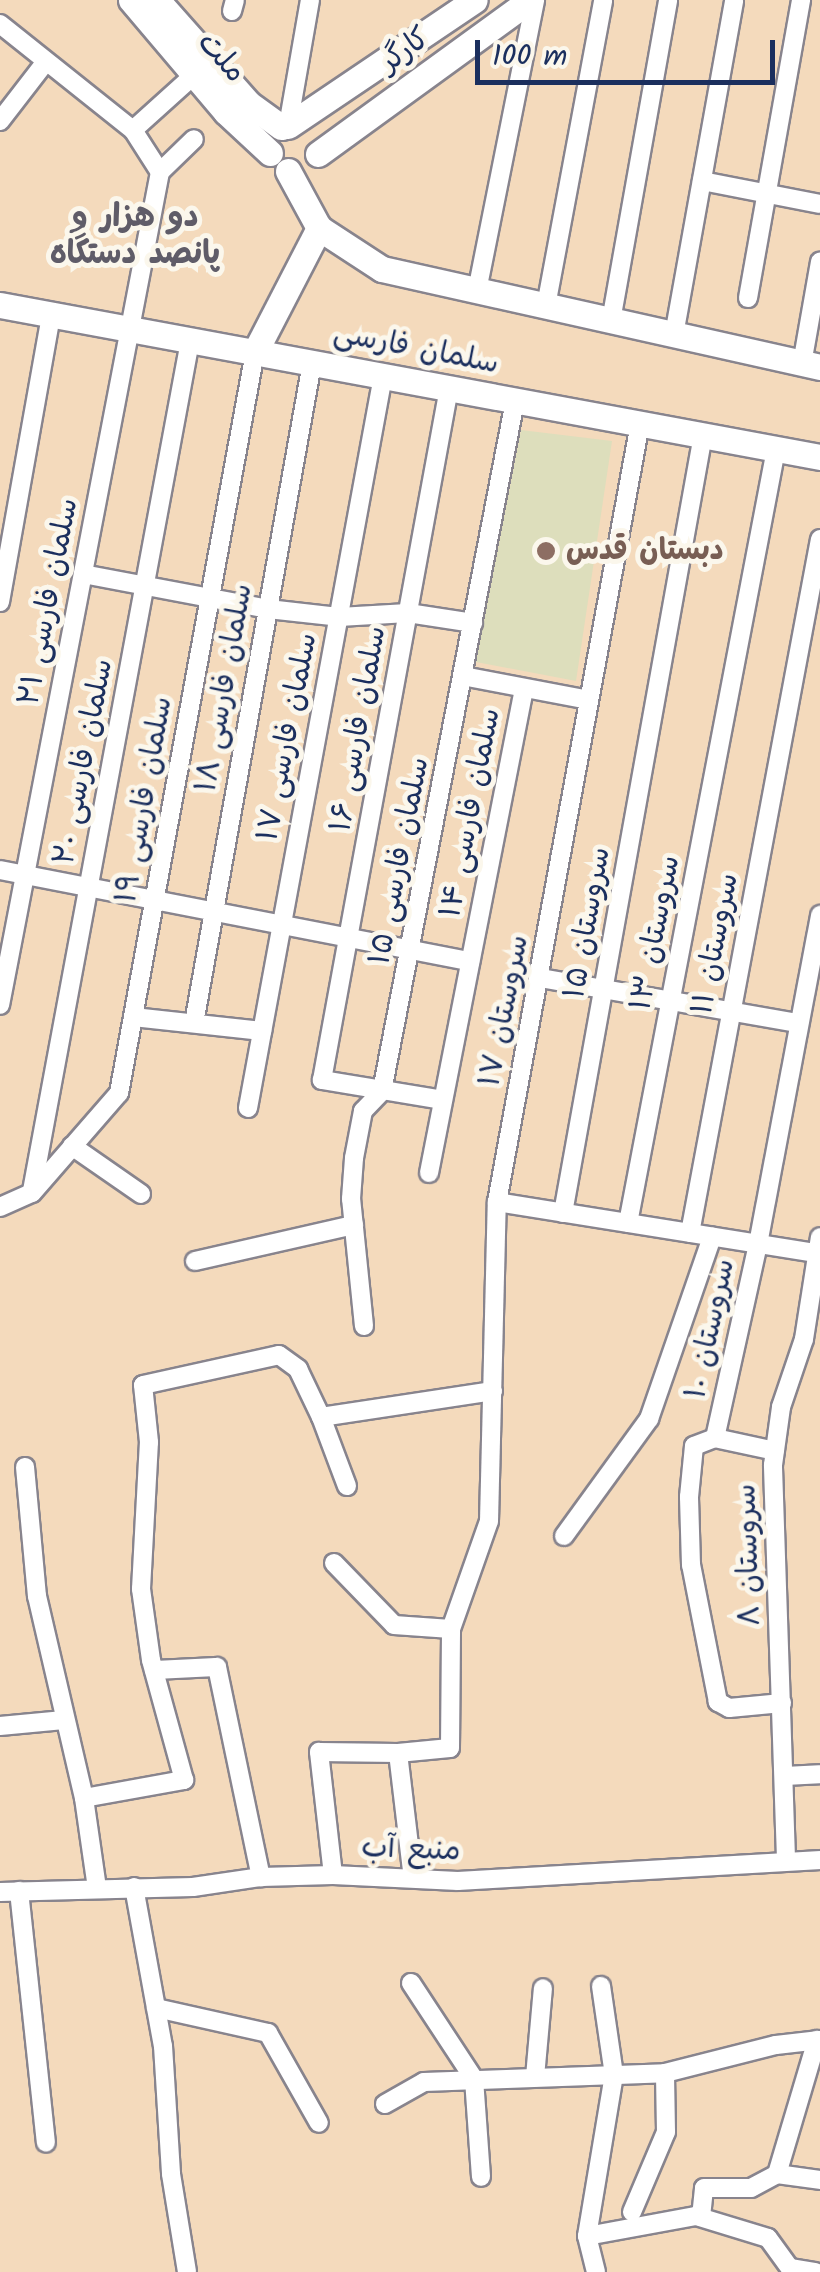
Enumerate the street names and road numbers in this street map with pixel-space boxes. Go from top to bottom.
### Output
street label: کارگر [373,21,437,81]
street label: ملت [189,25,253,91]
street label: سلمان فارسی [330,315,502,383]
street label: سلمان فارسی ۲۱ [11,495,87,709]
street label: سلمان فارسی ۱۸ [189,581,261,795]
street label: سلمان فارسی ۱۶ [323,623,395,835]
street label: سلمان فارسی ۱۷ [250,630,326,844]
street label: سلمان فارسی ۲۰ [46,656,122,868]
street label: سلمان فارسی ۱۹ [109,694,181,906]
street label: سلمان فارسی ۱۴ [433,705,509,921]
street label: سلمان فارسی ۱۵ [362,754,438,968]
street label: سروستان ۱۵ [557,844,619,1002]
street label: سروستان ۱۳ [623,852,689,1014]
street label: سروستان ۱۱ [685,870,747,1018]
street label: سروستان ۱۷ [473,932,537,1090]
street label: سروستان ۱۰ [679,1256,743,1402]
street label: سروستان ۸ [729,1483,769,1627]
street label: منبع آب [361,1830,461,1870]

